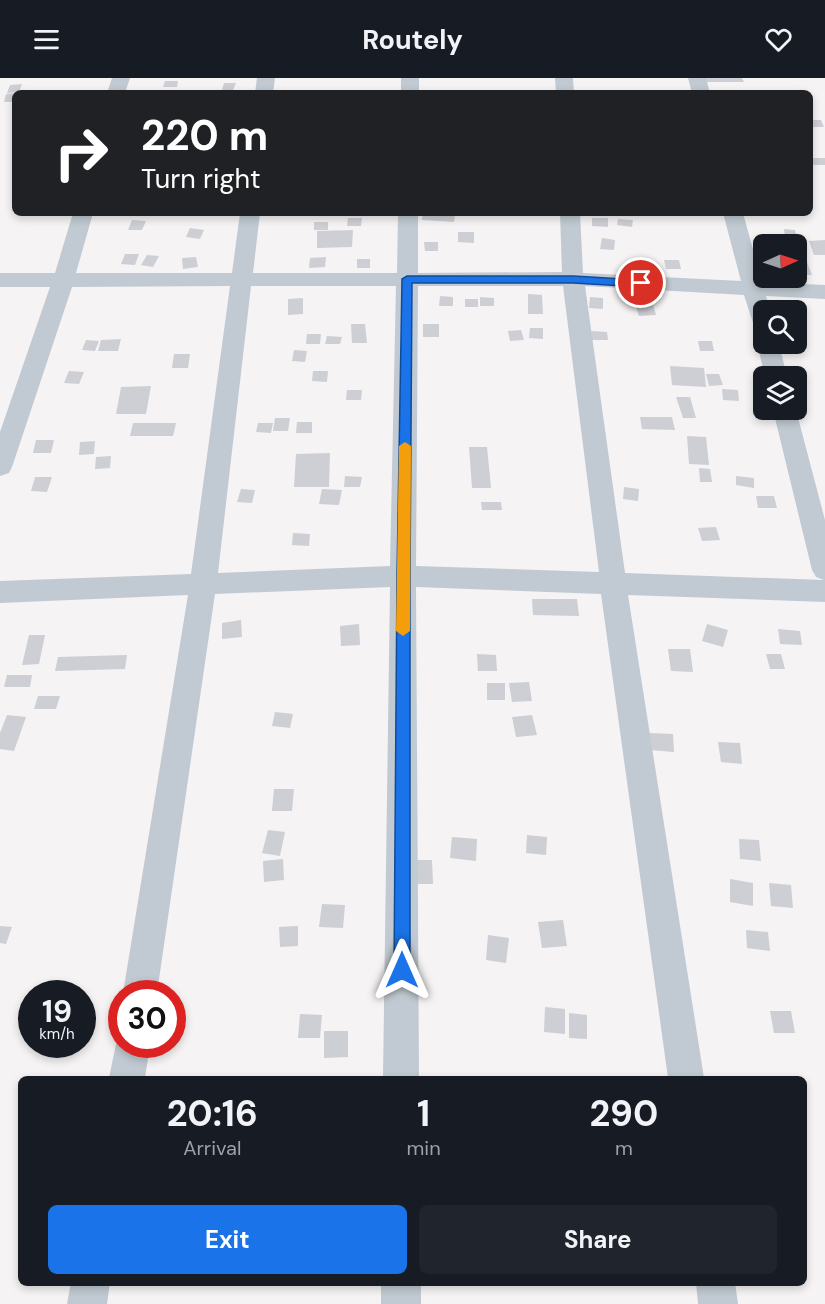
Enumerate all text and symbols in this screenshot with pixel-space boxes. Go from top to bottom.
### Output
text: Routely [362,22,463,57]
icon: menu [30,23,63,56]
icon: heart [762,23,795,56]
text: 220 m [141,108,268,163]
icon: right [42,114,120,192]
text: Turn right [141,161,261,196]
north arrow [753,234,807,288]
map controls [753,234,807,420]
pin [615,257,666,308]
icon: arrive [624,266,657,299]
button: search [753,300,807,354]
button: layers [753,366,807,420]
position arrow [370,938,434,1002]
speed limit sign: 30 [108,980,186,1058]
text: 19 [42,992,72,1031]
text: km/h [39,1024,75,1044]
text: 20:16 [167,1090,258,1137]
text: 1 [417,1090,430,1137]
text: 290 [589,1090,658,1137]
text: Arrival [183,1135,241,1161]
text: min [407,1135,441,1161]
text: m [615,1135,633,1161]
button: Exit [48,1205,407,1274]
button: Share [419,1205,777,1274]

